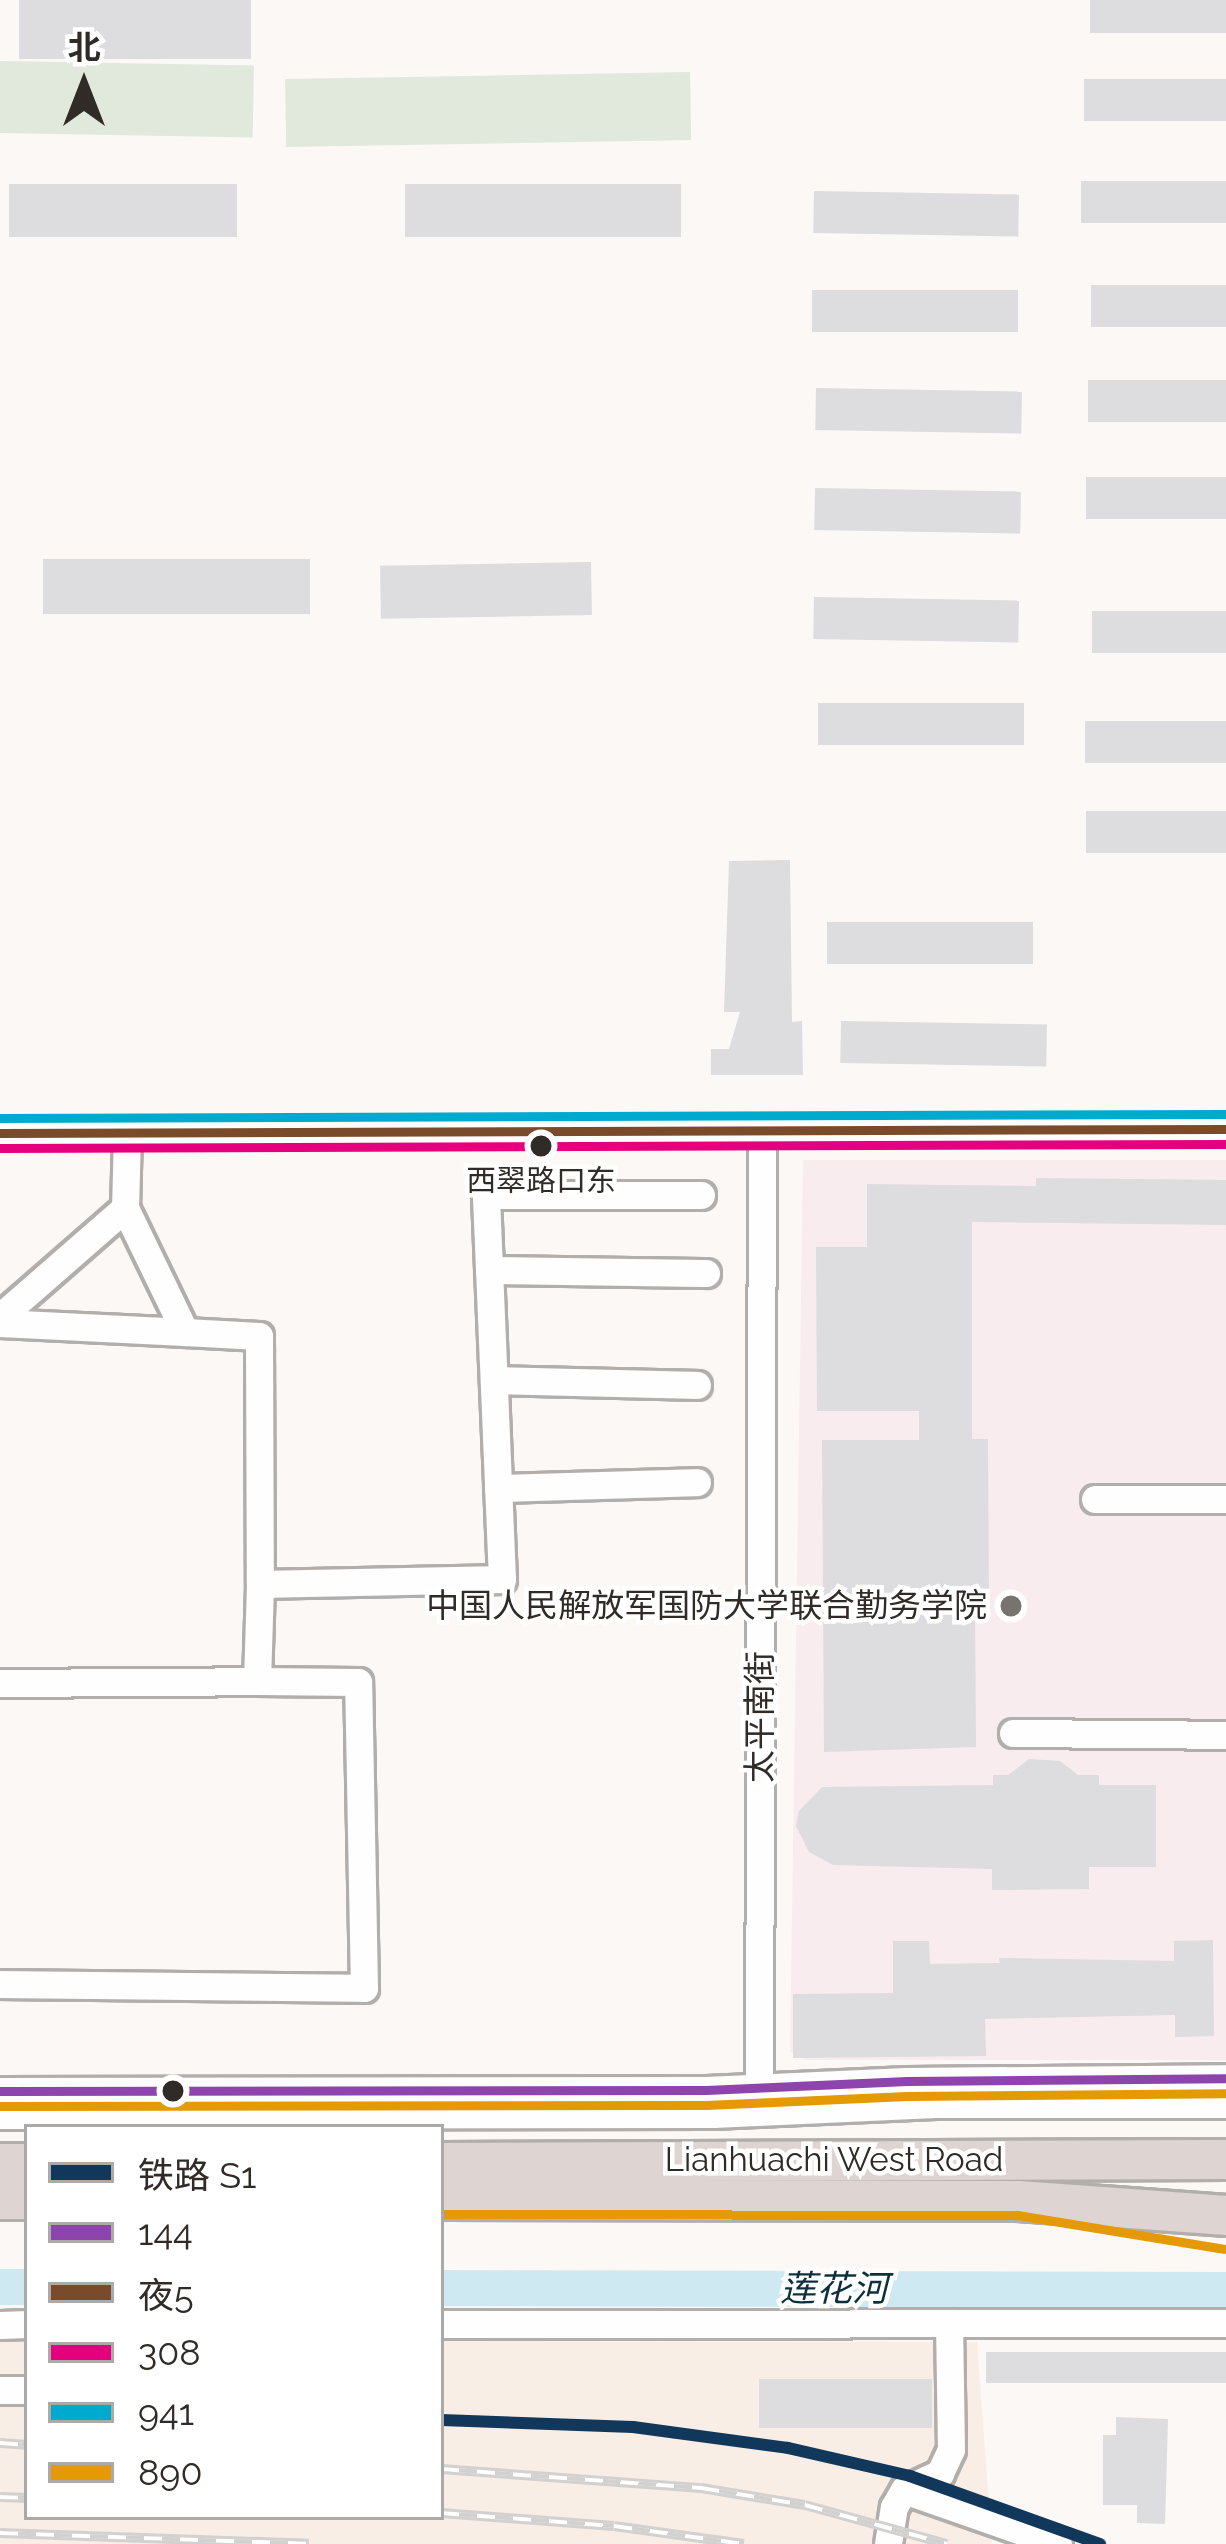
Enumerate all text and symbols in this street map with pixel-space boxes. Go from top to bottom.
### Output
north arrow [24,24,144,144]
text: 北 [68,28,101,67]
marker: 西翠路口东 [530,1135,552,1157]
place label: 西翠路口东 [466,1163,616,1199]
place label: 中国人民解放军国防大学联合勤务学院 [426,1586,987,1626]
marker: 中国人民解放军国防大学联合勤务学院 [998,1593,1024,1619]
street label: 太平南街 [740,1651,780,1783]
unlabelled marker [162,2080,184,2102]
legend [24,2124,444,2520]
street label: Lianhuachi West Road [664,2140,1004,2180]
text: 铁路 S1 [138,2154,256,2196]
text: 144 [138,2211,193,2253]
water label: 莲花河 [780,2267,888,2311]
text: 夜5 [138,2274,194,2316]
text: 308 [138,2331,201,2373]
text: 941 [138,2391,194,2433]
text: 890 [138,2451,202,2493]

